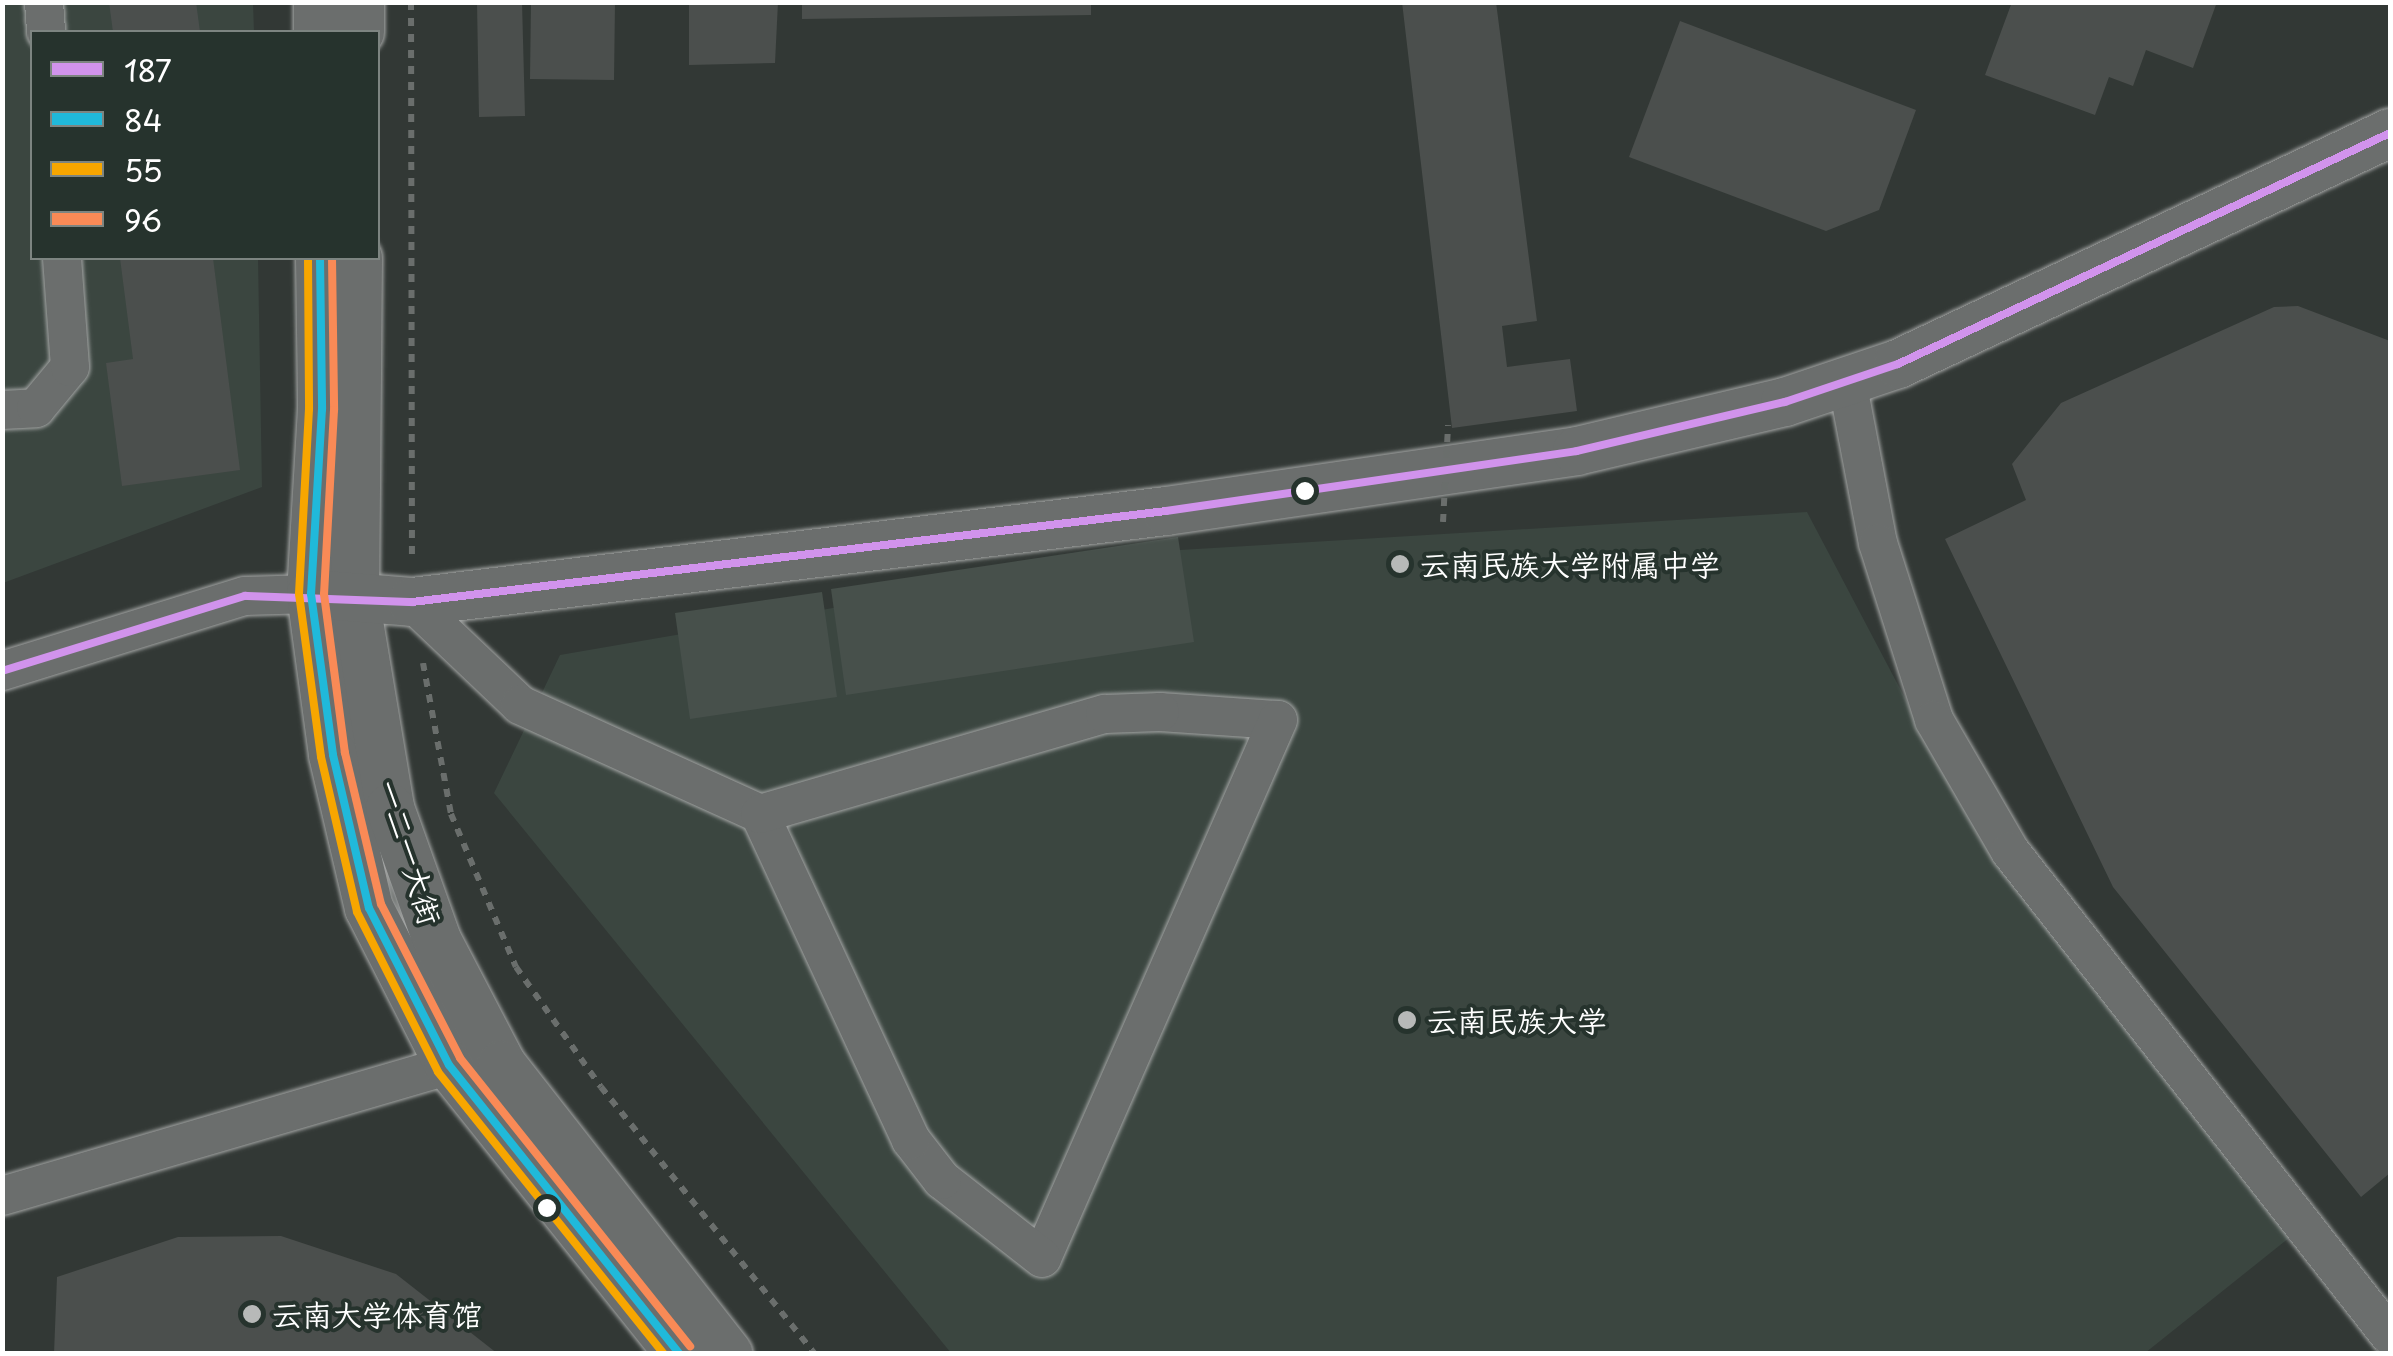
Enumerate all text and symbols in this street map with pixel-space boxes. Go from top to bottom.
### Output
legend [30,30,380,260]
text: 187 [124,47,172,92]
text: 84 [124,97,163,142]
text: 55 [124,147,163,192]
text: 96 [124,197,162,242]
unlabelled marker [1295,481,1315,501]
place label: 云南民族大学附属中学 [1420,546,1720,582]
marker: 云南民族大学附属中学 [1389,553,1411,575]
street label: 一二一大街 [371,775,449,929]
place label: 云南民族大学 [1427,1002,1607,1038]
marker: 云南民族大学 [1396,1009,1418,1031]
unlabelled marker [537,1198,557,1218]
place label: 云南大学体育馆 [272,1296,482,1332]
marker: 云南大学体育馆 [241,1303,263,1325]

